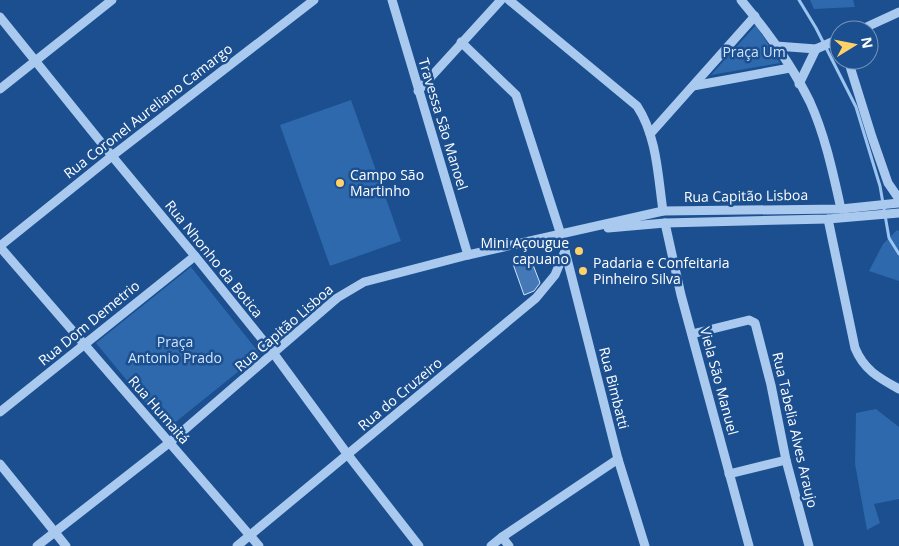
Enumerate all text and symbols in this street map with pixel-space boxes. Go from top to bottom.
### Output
north arrow [829,20,879,70]
text: N [857,35,878,50]
street label: Rua Coronel Aureliano Camargo [59,39,236,183]
park label: Praça Um [722,42,786,61]
street label: Travessa São Manoel [414,56,473,192]
place label: Campo São Martinho [350,165,424,200]
marker: Campo São Martinho [334,177,346,189]
street label: Rua Capitão Lisboa [684,185,808,206]
street label: Rua Nhonho da Botica [161,196,268,321]
place label: Mini Açougue capuano [481,233,569,268]
marker: Mini Açougue capuano [573,245,585,257]
place label: Padaria e Confeitaria Pinheiro Silva [593,253,729,288]
marker: Padaria e Confeitaria Pinheiro Silva [577,265,589,277]
street label: Rua Dom Demetrio [34,276,143,369]
street label: Rua Capitão Lisboa [230,280,337,376]
street label: Viela São Manuel [696,325,743,437]
park label: Praça Antonio Prado [128,332,222,367]
street label: Rua Bimbatti [595,345,634,431]
street label: Rua Tabelia Alves Araujo [768,350,823,510]
street label: Rua do Cruzeiro [354,353,446,434]
street label: Rua Humaitá [124,372,194,448]

